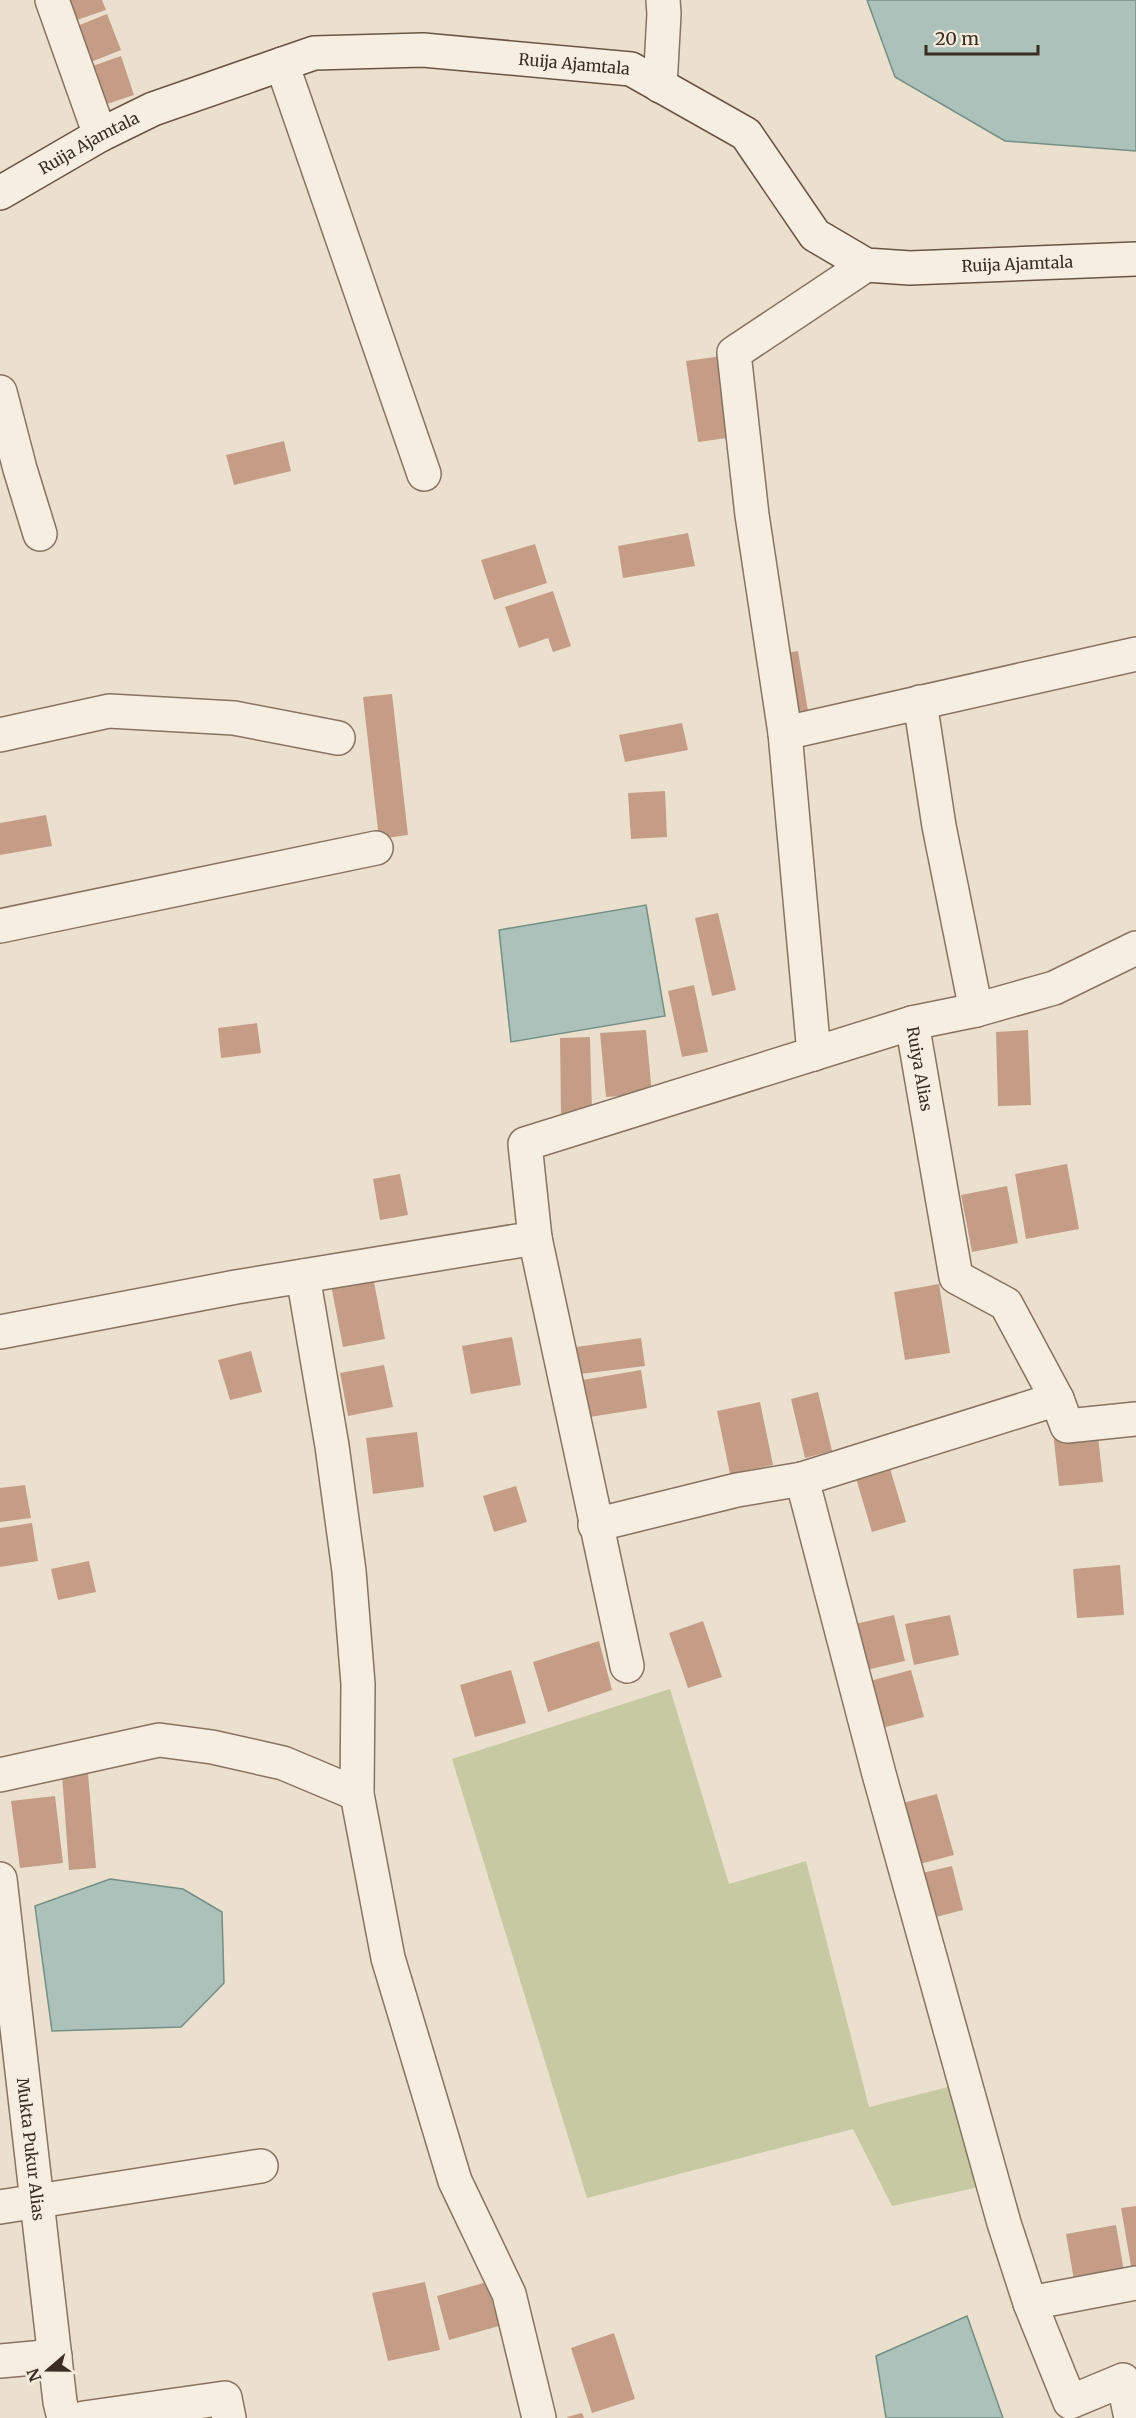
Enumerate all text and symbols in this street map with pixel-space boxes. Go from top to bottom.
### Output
scale bar [926,18,1038,56]
text: 20 m [935,27,979,50]
street label: Ruija Ajamtala [518,49,631,79]
street label: Ruija Ajamtala [35,107,143,178]
street label: Ruija Ajamtala [961,252,1074,276]
street label: Ruiya Alias [903,1025,937,1113]
street label: Mukta Pukur Alias [13,2077,49,2222]
north arrow [18,2340,78,2400]
text: N [22,2365,45,2384]

